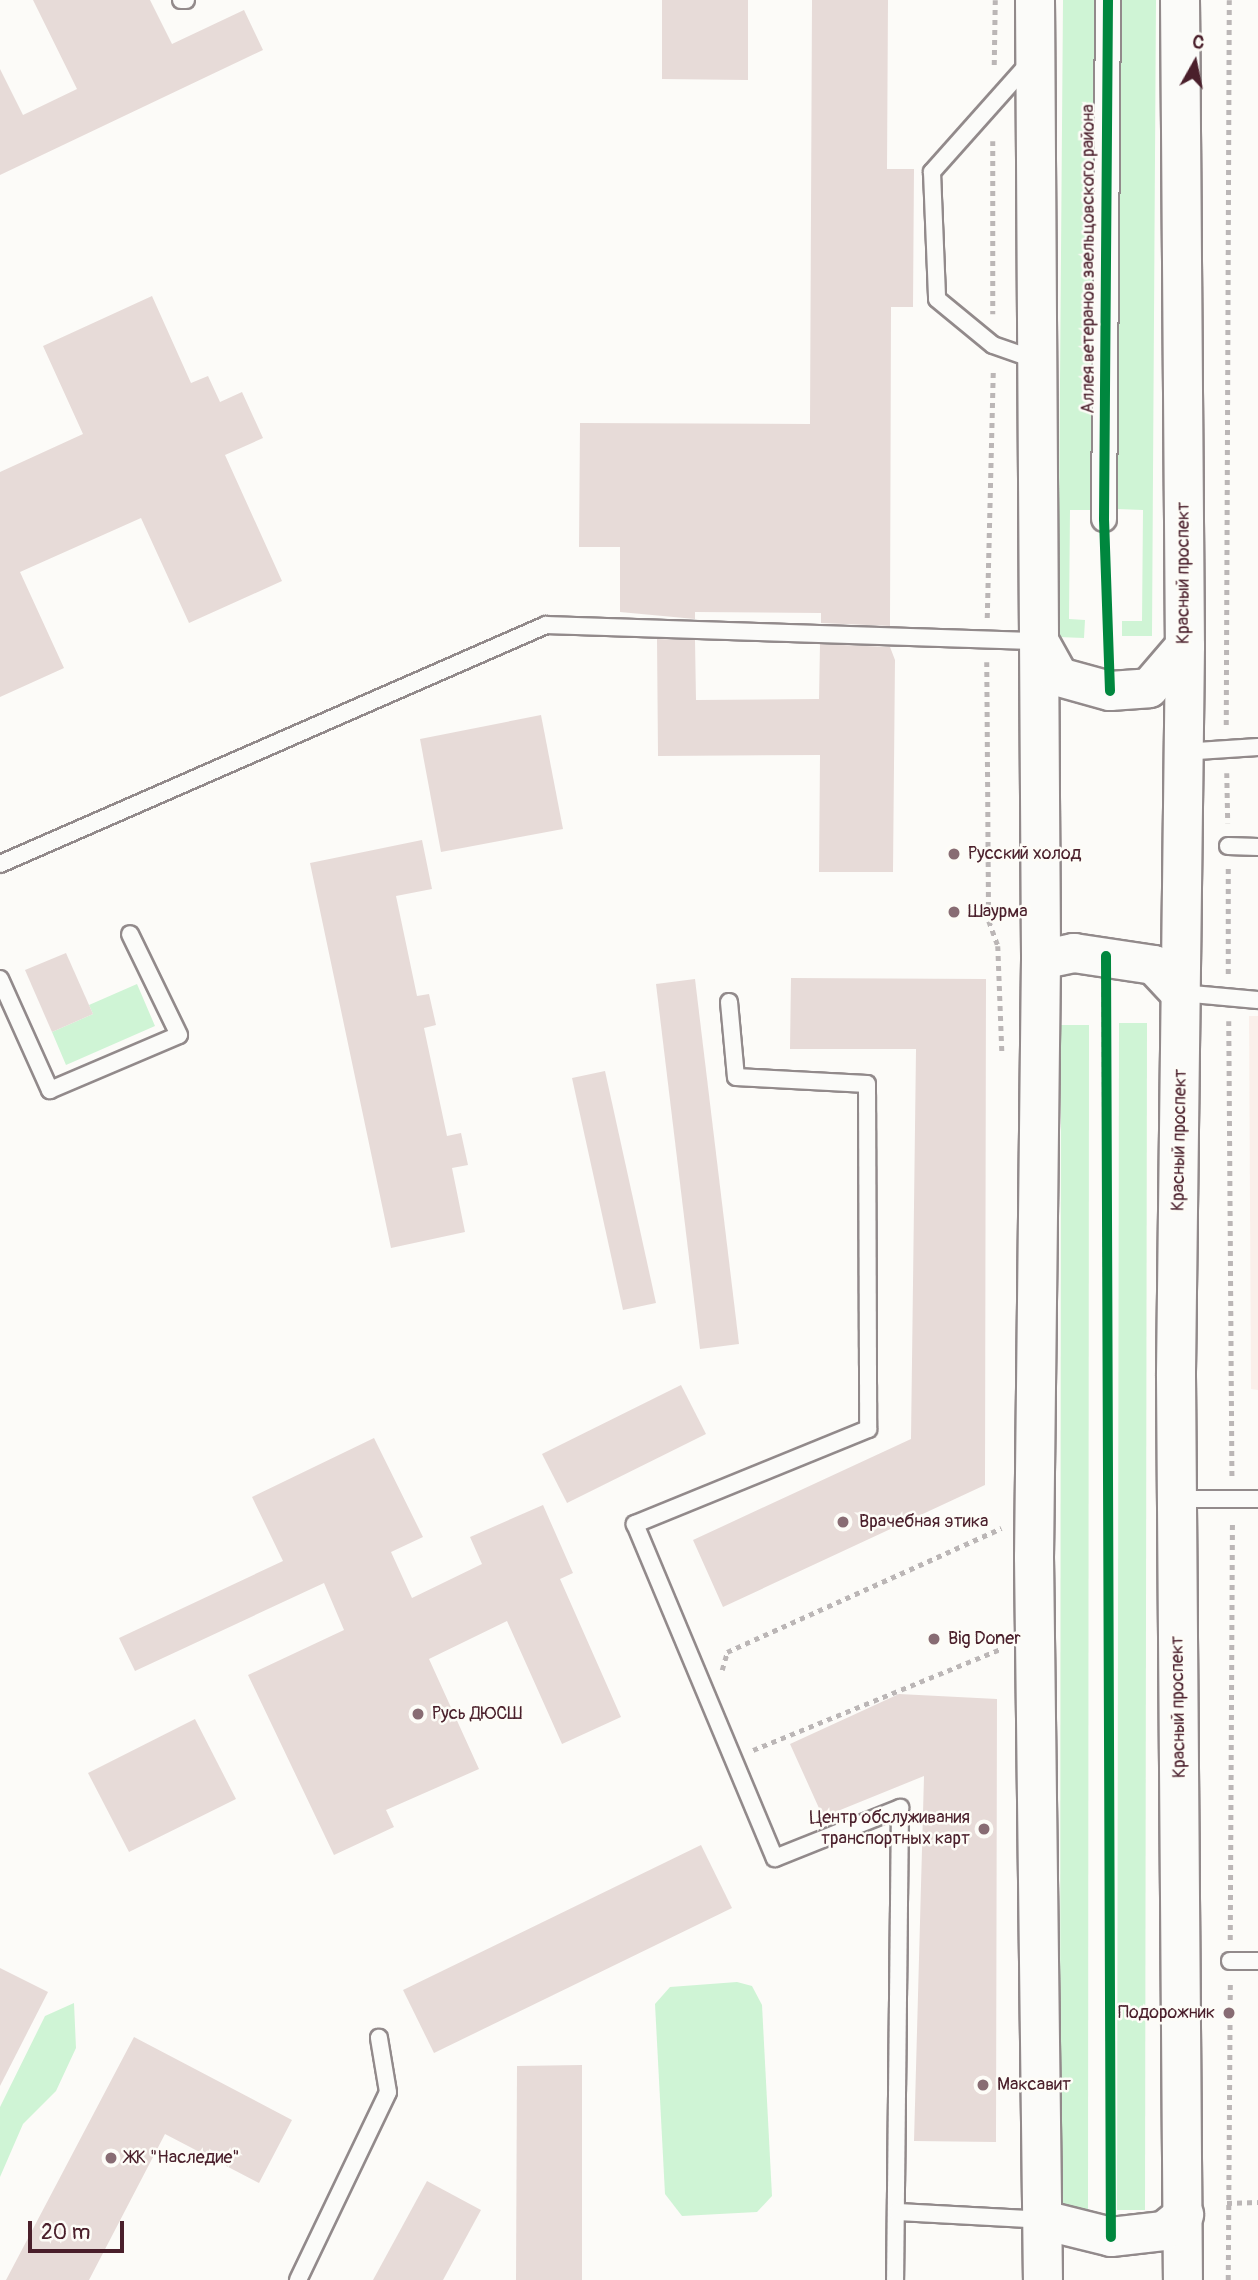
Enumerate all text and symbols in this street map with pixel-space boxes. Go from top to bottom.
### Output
north arrow [1160,28,1230,98]
text: С [1191,29,1206,55]
street label: Аллея ветеранов заельцовского района [1078,104,1100,414]
street label: Красный проспект [1173,502,1195,644]
place label: Русский холод [968,843,1081,865]
marker: Русский холод [946,846,962,862]
place label: Шаурма [968,901,1028,923]
marker: Шаурма [946,904,962,920]
street label: Красный проспект [1168,1069,1192,1211]
place label: Врачебная этика [859,1511,988,1533]
marker: Врачебная этика [833,1512,853,1532]
place label: Big Doner [948,1628,1021,1650]
marker: Big Doner [926,1631,942,1647]
street label: Красный проспект [1167,1636,1191,1778]
place label: Русь ДЮСШ [432,1703,522,1725]
marker: Русь ДЮСШ [410,1706,426,1722]
place label: Центр обслуживания транспортных карт [809,1808,970,1850]
marker: Центр обслуживания транспортных карт [976,1821,992,1837]
place label: Подорожник [1118,2002,1215,2024]
marker: Подорожник [1221,2005,1237,2021]
place label: Максавит [997,2074,1071,2096]
marker: Максавит [975,2077,991,2093]
place label: ЖК "Наследие" [125,2147,240,2169]
marker: ЖК "Наследие" [103,2150,119,2166]
scale bar [32,2206,128,2250]
text: 20 m [41,2219,90,2246]

